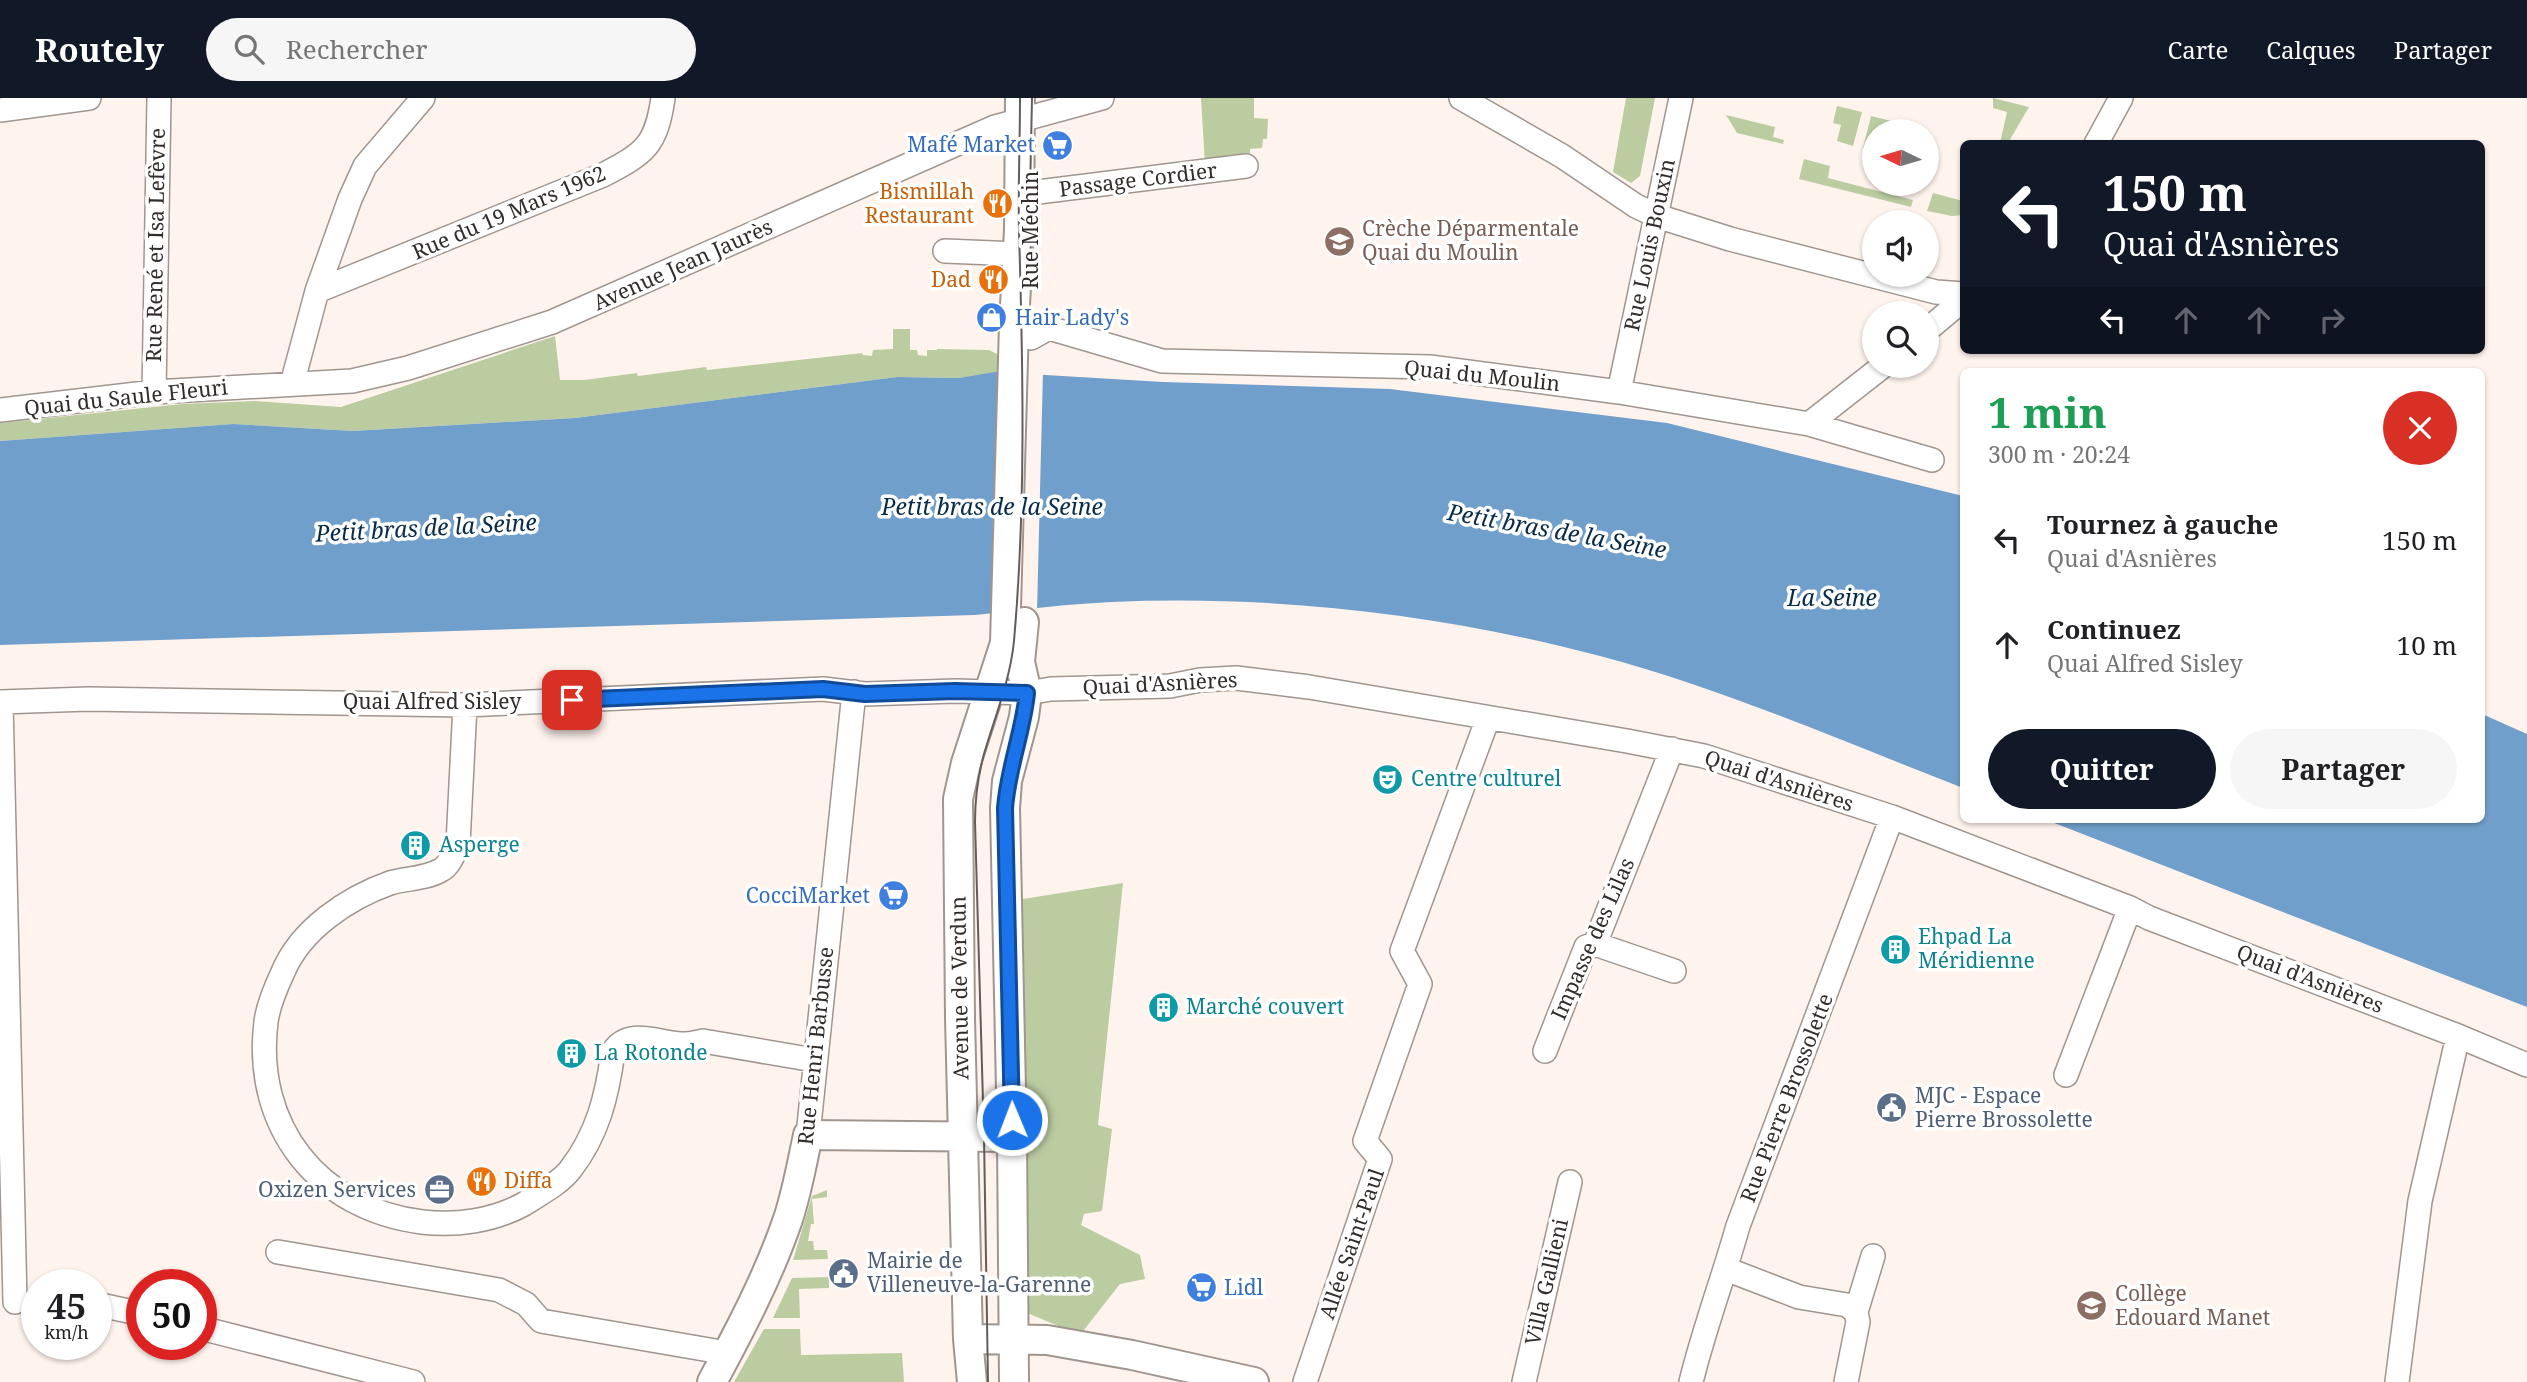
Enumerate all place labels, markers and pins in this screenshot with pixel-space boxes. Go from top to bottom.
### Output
supermarket icon: Mafé Market [1041,128,1075,162]
place label: Mafé Market [907,130,1035,158]
place label: Bismillah Restaurant [865,177,974,229]
restaurant icon: Bismillah Restaurant [980,187,1014,221]
place label: Crèche Déparmentale Quai du Moulin [1362,214,1579,266]
school or university icon: Crèche Déparmentale Quai du Moulin [1322,224,1356,258]
restaurant icon: Dad [977,263,1011,297]
place label: Dad [931,265,971,293]
shop icon: Hair Lady's [975,301,1009,335]
place label: Hair Lady's [1015,303,1129,331]
pin [542,670,602,730]
theatre icon: Centre culturel [1371,762,1405,796]
place label: Centre culturel [1411,764,1562,792]
building icon: Asperge [399,828,433,862]
place label: Asperge [439,830,520,858]
supermarket icon: CocciMarket [876,879,910,913]
place label: CocciMarket [746,881,870,909]
place label: Ehpad La Méridienne [1918,922,2035,974]
building icon: Ehpad La Méridienne [1878,932,1912,966]
building icon: Marché couvert [1146,990,1180,1024]
place label: Marché couvert [1186,992,1344,1020]
building icon: La Rotonde [554,1036,588,1070]
place label: La Rotonde [594,1038,707,1066]
place label: MJC - Espace Pierre Brossolette [1915,1081,2093,1133]
public building icon: MJC - Espace Pierre Brossolette [1875,1091,1909,1125]
restaurant icon: Diffa [464,1164,498,1198]
place label: Diffa [504,1166,553,1194]
office icon: Oxizen Services [422,1173,456,1207]
place label: Oxizen Services [258,1175,416,1203]
place label: Mairie de Villeneuve-la-Garenne [867,1246,1091,1298]
public building icon: Mairie de Villeneuve-la-Garenne [827,1256,861,1290]
supermarket icon: Lidl [1184,1271,1218,1305]
place label: Lidl [1224,1273,1264,1301]
place label: Collège Edouard Manet [2115,1279,2270,1331]
school or university icon: Collège Edouard Manet [2075,1289,2109,1323]

